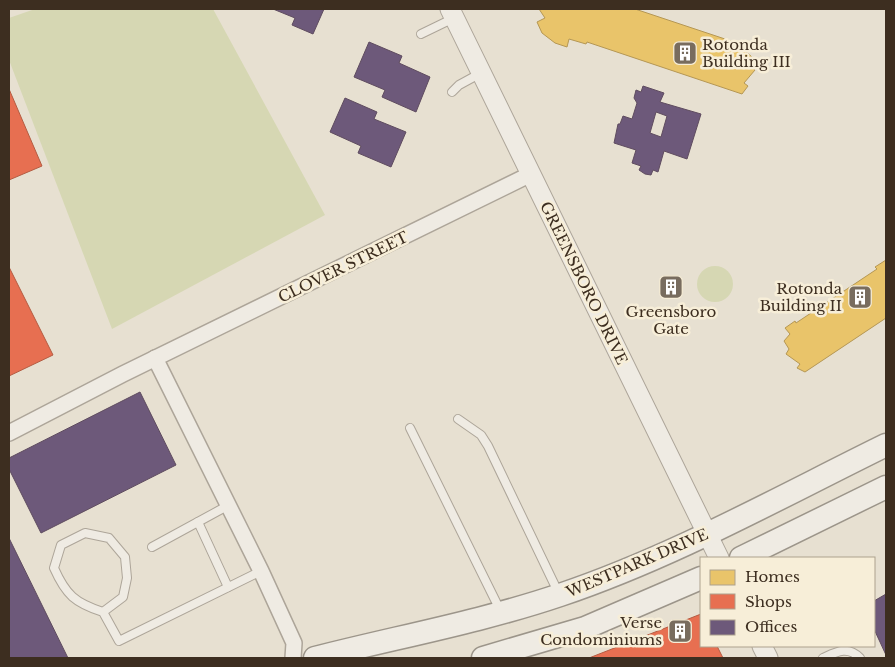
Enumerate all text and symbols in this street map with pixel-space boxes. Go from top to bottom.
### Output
place label: Rotonda Building III [702,35,791,71]
building icon: Rotonda Building III [672,40,698,66]
street label: GREENSBORO DRIVE [536,198,632,368]
street label: CLOVER STREET [275,227,411,307]
building icon: Greensboro Gate [658,274,684,300]
place label: Rotonda Building II [759,279,843,315]
building icon: Rotonda Building II [847,284,873,310]
place label: Greensboro Gate [626,302,717,338]
street label: WESTPARK DRIVE [562,524,711,602]
legend [700,557,875,647]
text: Homes [745,567,800,586]
text: Shops [745,592,792,611]
place label: Verse Condominiums [540,613,662,649]
text: Offices [745,617,797,636]
building icon: Verse Condominiums [667,618,693,644]

